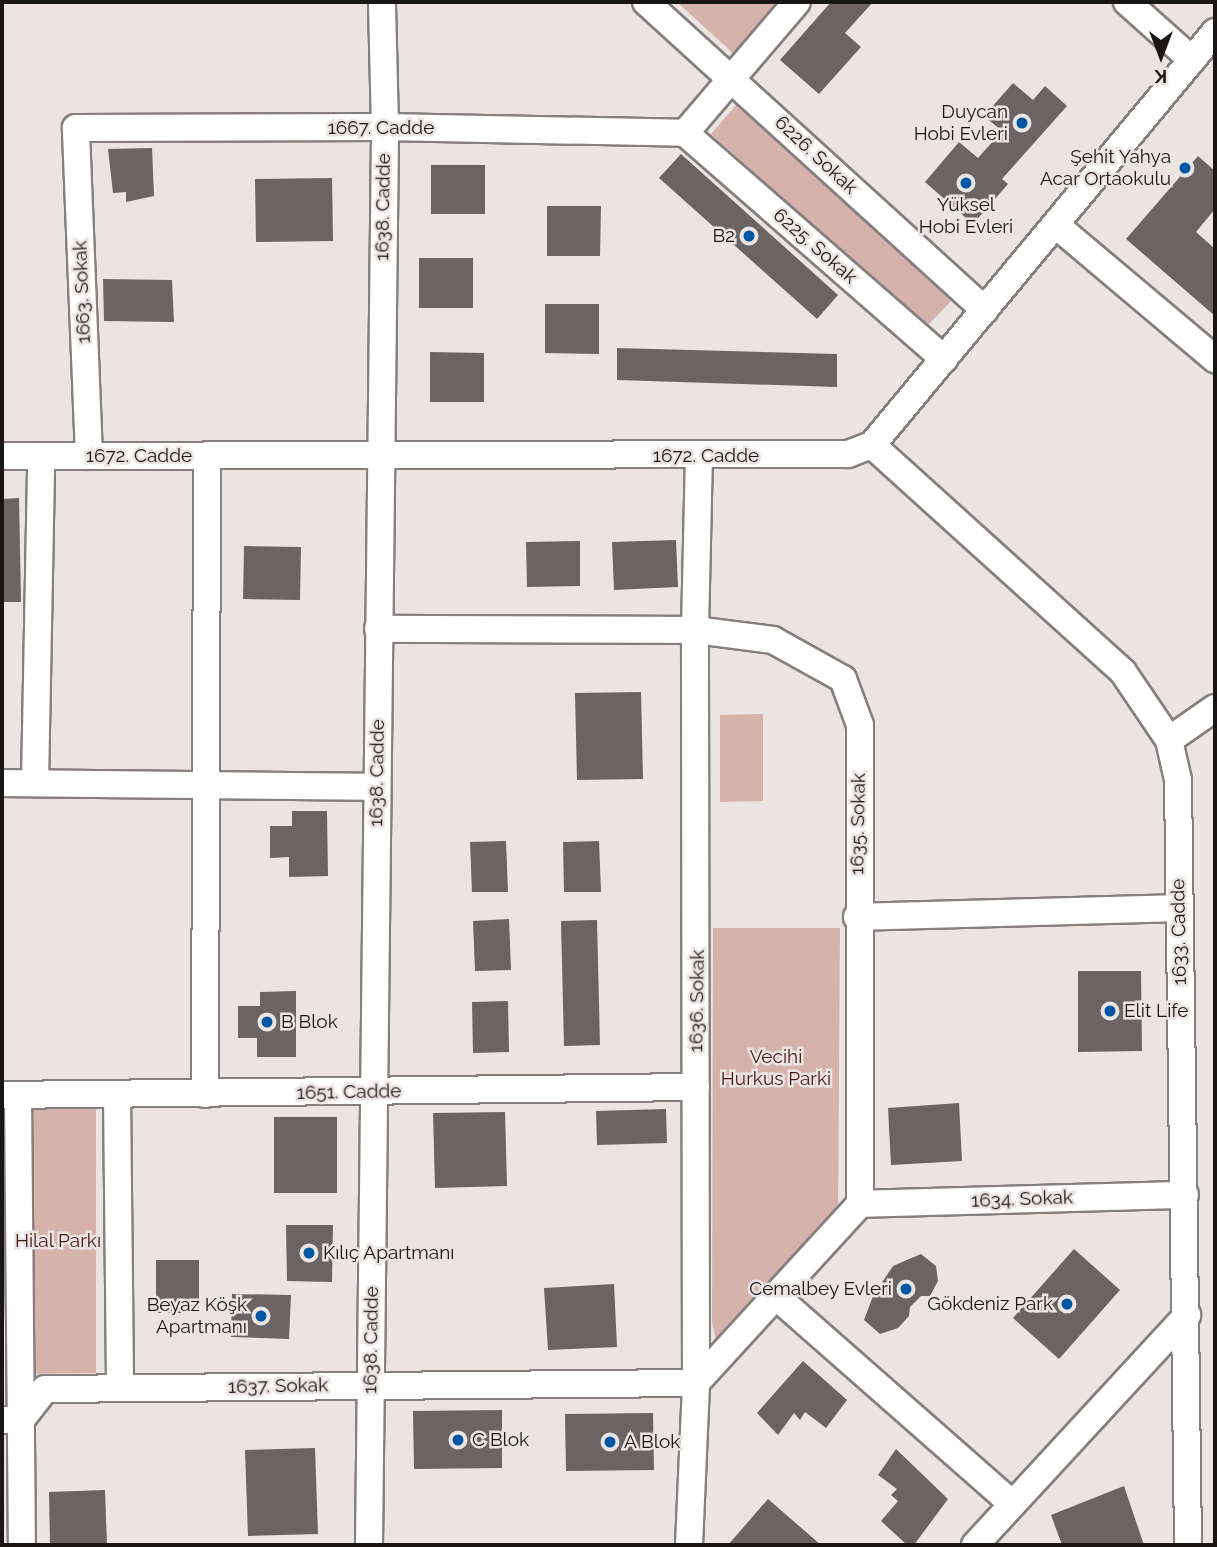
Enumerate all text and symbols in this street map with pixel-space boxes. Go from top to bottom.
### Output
north arrow [1126,21,1196,91]
text: K [1155,66,1167,88]
place label: Duycan Hobi Evleri [914,101,1008,145]
street label: 6226. Sokak [770,111,862,199]
marker: Duycan Hobi Evleri [1014,115,1030,131]
street label: 1667. Cadde [328,117,434,139]
place label: Şehit Yahya Acar Ortaokulu [1039,146,1171,190]
street label: 1638. Cadde [371,153,395,261]
marker: Şehit Yahya Acar Ortaokulu [1177,160,1193,176]
marker: Yüksel Hobi Evleri [958,175,974,191]
place label: Yüksel Hobi Evleri [919,194,1013,238]
street label: 6225. Sokak [769,203,861,289]
place label: B2 [712,225,735,247]
marker: B2 [741,228,757,244]
street label: 1663. Sokak [69,240,95,344]
street label: 1672. Cadde [86,445,192,467]
street label: 1672. Cadde [653,445,759,467]
street label: 1638. Cadde [365,719,389,827]
street label: 1635. Sokak [846,773,870,875]
street label: 1633. Cadde [1167,879,1191,985]
street label: 1636. Sokak [685,949,709,1053]
place label: Elit Life [1124,1000,1188,1022]
marker: Elit Life [1102,1003,1118,1019]
place label: B Blok [281,1011,338,1033]
marker: B Blok [259,1014,275,1030]
park label: Vecihi Hurkus Parki [721,1046,831,1090]
street label: 1651. Cadde [296,1080,402,1104]
street label: 1634. Sokak [971,1186,1073,1212]
park label: Hilal Parkı [15,1230,101,1252]
place label: Kılıç Apartmanı [323,1242,455,1264]
marker: Kılıç Apartmanı [301,1245,317,1261]
place label: Cemalbey Evleri [749,1278,892,1300]
marker: Cemalbey Evleri [898,1281,914,1297]
street label: 1638. Cadde [359,1286,383,1394]
place label: Gökdeniz Park [927,1293,1053,1315]
place label: Beyaz Köşk Apartmanı [147,1294,247,1338]
marker: Gökdeniz Park [1059,1296,1075,1312]
marker: Beyaz Köşk Apartmanı [253,1308,269,1324]
street label: 1637. Sokak [228,1374,328,1398]
place label: C Blok [472,1429,529,1451]
place label: A Blok [624,1431,681,1453]
marker: C Blok [450,1432,466,1448]
marker: A Blok [602,1434,618,1450]

